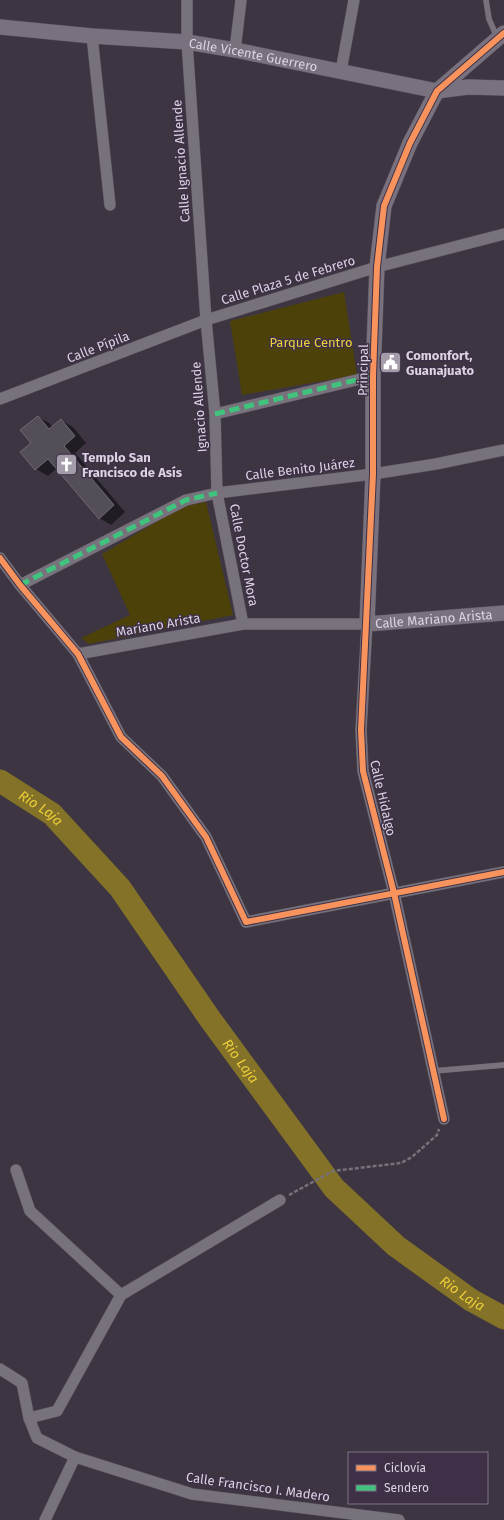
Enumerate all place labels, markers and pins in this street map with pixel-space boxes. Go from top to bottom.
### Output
place label: Comonfort, Guanajuato [406,348,474,378]
public building icon: Comonfort, Guanajuato [377,349,403,375]
place label: Templo San Francisco de Asís [82,450,183,480]
church icon: Templo San Francisco de Asís [53,451,79,477]

